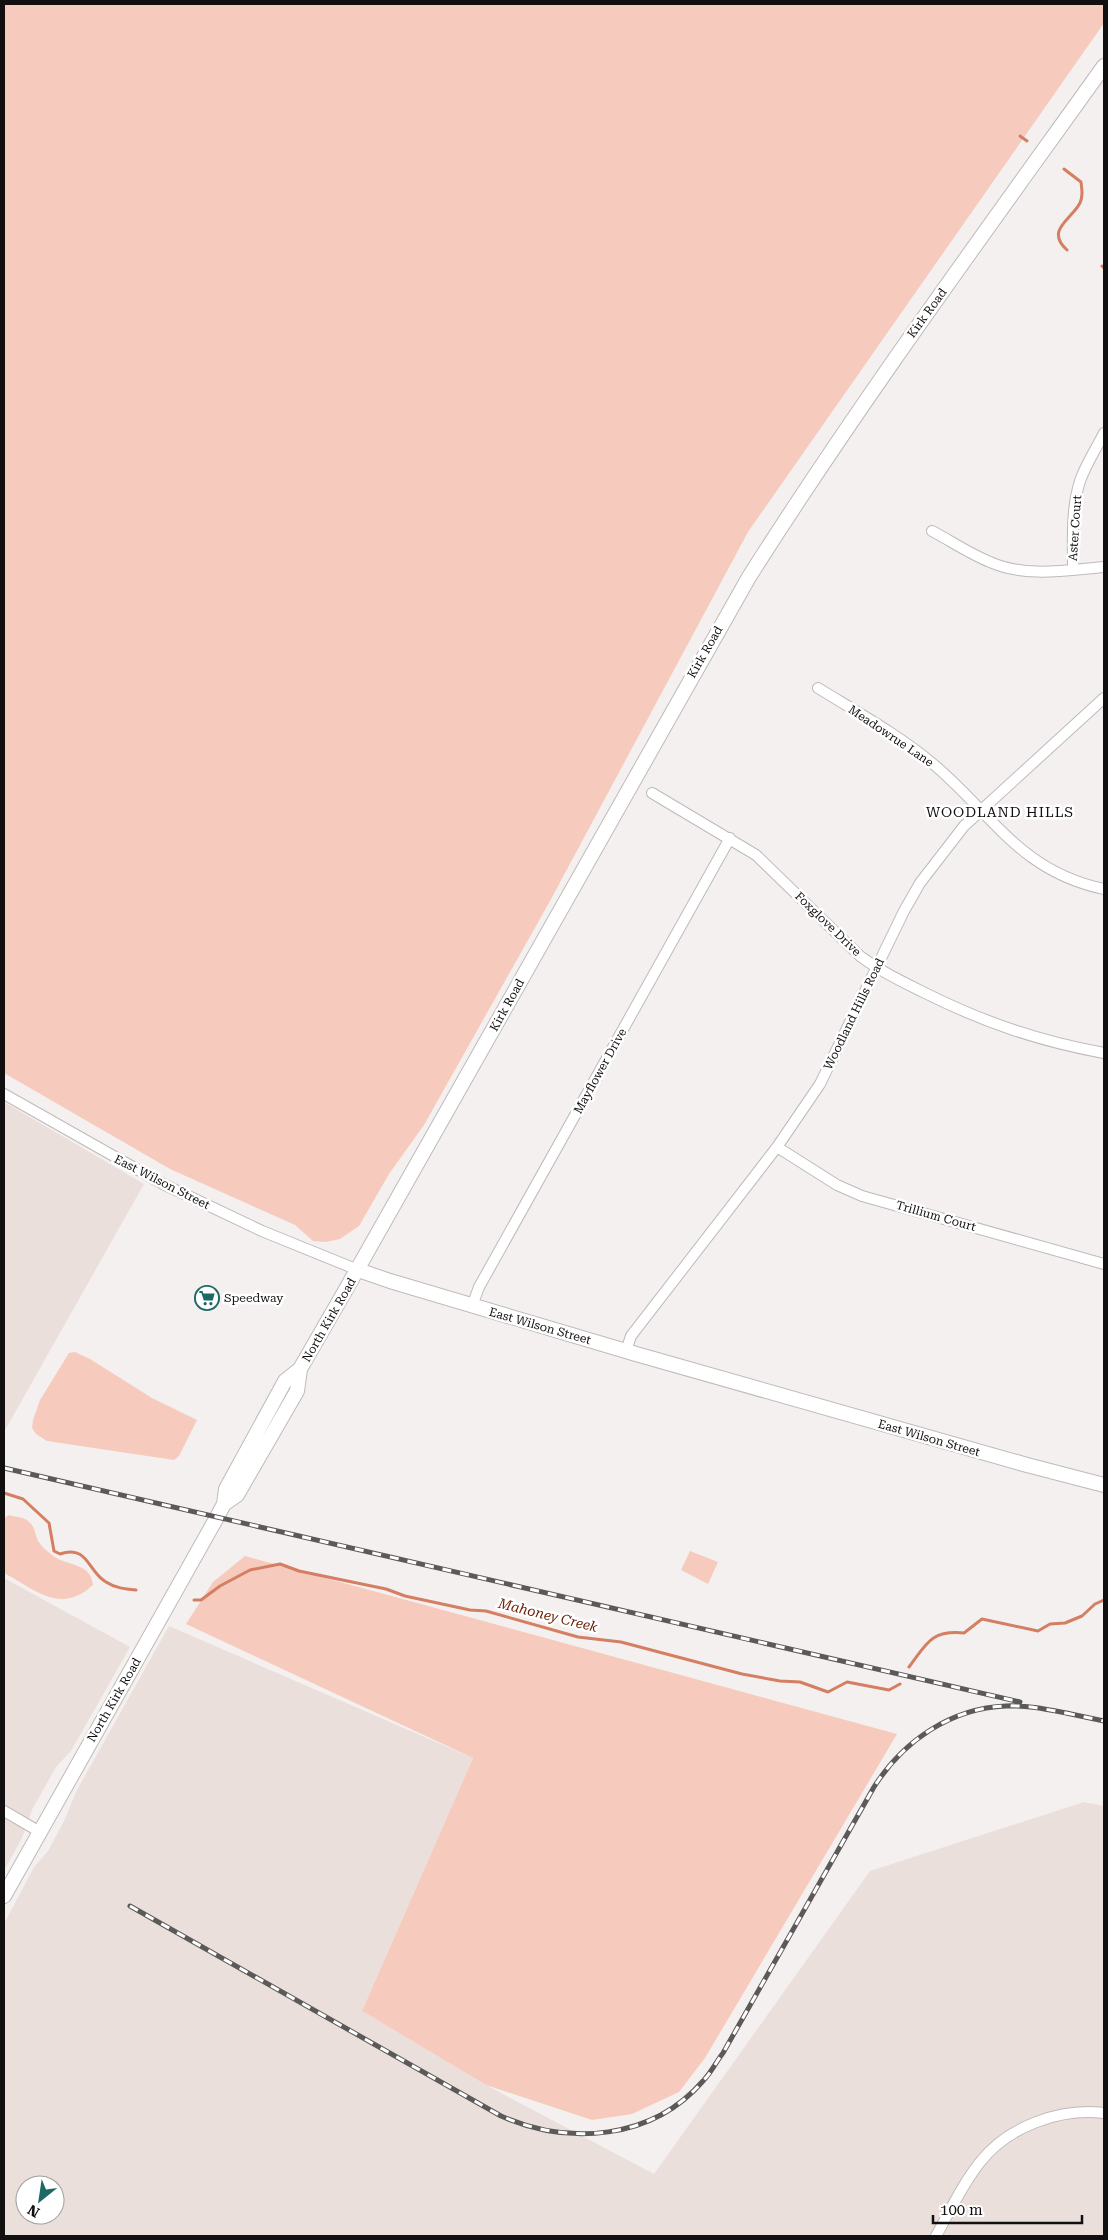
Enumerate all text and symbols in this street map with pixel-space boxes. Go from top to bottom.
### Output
street label: Kirk Road [904,285,950,340]
street label: Aster Court [1066,494,1084,562]
street label: Kirk Road [685,623,726,680]
street label: Meadowrue Lane [846,702,936,770]
district label: WOODLAND HILLS [926,804,1074,820]
street label: Foxglove Drive [792,889,864,959]
street label: Woodland Hills Road [821,956,887,1072]
street label: Kirk Road [487,976,527,1034]
street label: Mayflower Drive [571,1026,629,1116]
street label: East Wilson Street [112,1152,213,1212]
street label: Trillium Court [894,1198,978,1234]
street label: North Kirk Road [299,1275,359,1365]
supermarket icon: Speedway [194,1285,220,1311]
place label: Speedway [224,1291,284,1305]
street label: East Wilson Street [487,1305,593,1347]
street label: East Wilson Street [876,1417,982,1459]
water label: Mahoney Creek [496,1595,600,1635]
street label: North Kirk Road [84,1655,144,1745]
north arrow [15,2175,65,2225]
scale bar [933,2192,1082,2224]
text: 100 m [940,2201,983,2219]
text: N [25,2202,42,2221]

